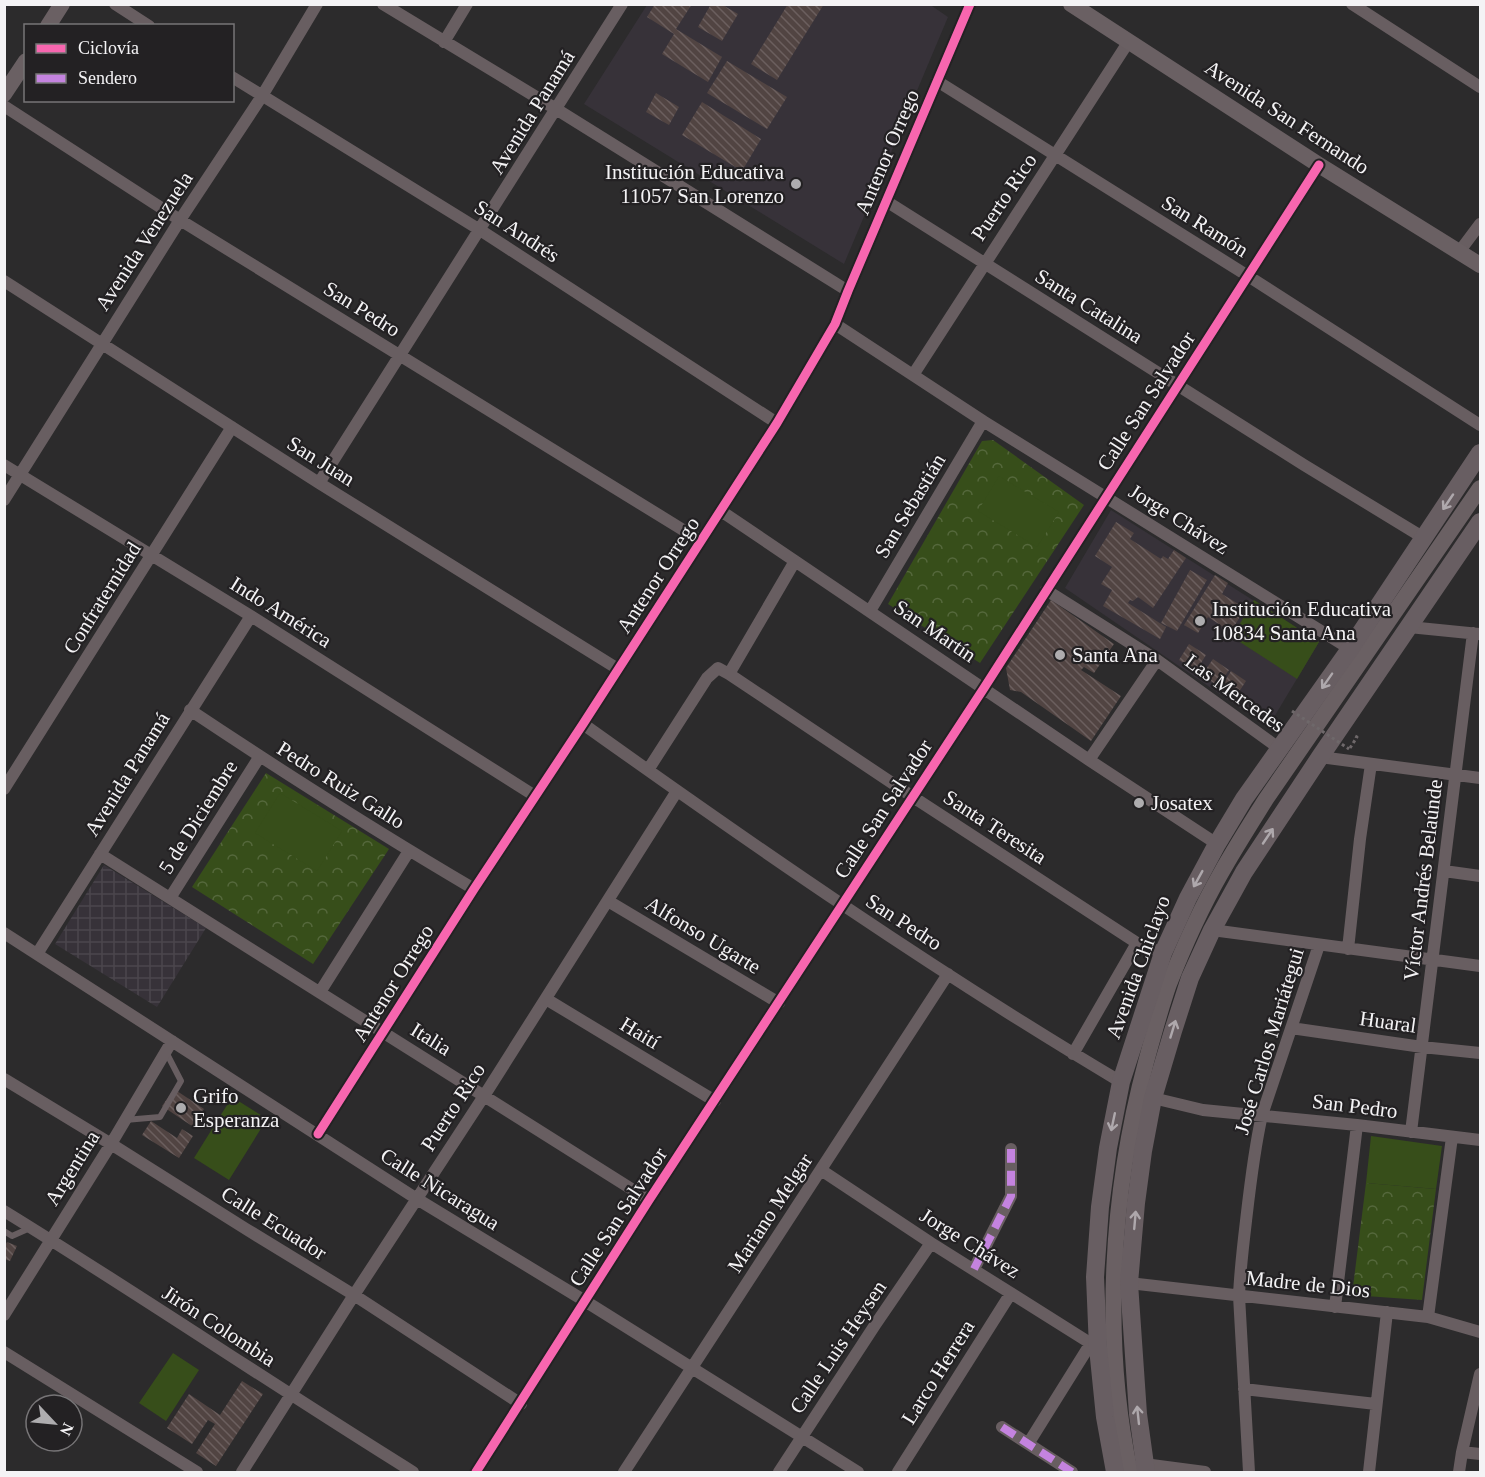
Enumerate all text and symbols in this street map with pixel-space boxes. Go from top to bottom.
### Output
legend [24,24,234,102]
text: Ciclovía [78,38,139,58]
street label: Avenida Panamá [484,45,580,178]
street label: Avenida San Fernando [1200,55,1374,179]
text: Sendero [78,68,137,88]
street label: Antenor Orrego [850,86,924,218]
street label: Puerto Rico [966,149,1042,245]
place label: Institución Educativa 11057 San Lorenzo [605,160,785,208]
street label: Avenida Venezuela [90,166,198,315]
marker: Institución Educativa 11057 San Lorenzo [789,177,803,191]
street label: San Ramón [1157,190,1253,262]
street label: San Andrés [470,195,564,267]
street label: Santa Catalina [1031,264,1148,349]
street label: San Pedro [319,276,405,342]
street label: Calle San Salvador [1092,327,1200,475]
street label: San Juan [283,431,360,491]
street label: San Sebastián [870,449,951,562]
street label: Jorge Chávez [1125,479,1233,559]
one-way arrow [1442,493,1454,509]
street label: Antenor Orrego [612,512,704,638]
street label: Confraternidad [58,537,146,658]
street label: Indo América [226,571,337,653]
street label: San Martín [889,595,981,667]
place label: Institución Educativa 10834 Santa Ana [1212,597,1392,645]
marker: Institución Educativa 10834 Santa Ana [1193,614,1207,628]
place label: Santa Ana [1072,643,1158,667]
marker: Santa Ana [1053,648,1067,662]
street label: Las Mercedes [1181,649,1289,737]
one-way arrow [1321,672,1333,688]
street label: Avenida Panamá [79,707,175,840]
street label: Calle San Salvador [829,735,937,883]
street label: Pedro Ruiz Gallo [273,736,409,834]
street label: 5 de Diciembre [154,756,242,878]
street label: Víctor Andrés Belaúnde [1399,778,1447,982]
street label: Santa Teresita [939,785,1051,869]
place label: Josatex [1151,791,1213,815]
marker: Josatex [1132,796,1146,810]
one-way arrow [1261,828,1274,845]
one-way arrow [1192,870,1204,887]
street label: San Pedro [862,889,946,955]
street label: Alfonso Ugarte [641,891,765,979]
street label: Avenida Chiclayo [1101,892,1175,1042]
street label: Antenor Orrego [347,920,439,1046]
street label: José Carlos Mariátegui [1229,945,1309,1137]
street label: Huaral [1358,1006,1418,1038]
street label: Haití [616,1012,664,1054]
street label: Italia [406,1017,456,1061]
one-way arrow [1168,1020,1179,1039]
street label: Puerto Rico [416,1059,490,1155]
place label: Grifo Esperanza [193,1084,280,1132]
street label: San Pedro [1311,1089,1399,1123]
marker: Grifo Esperanza [174,1101,188,1115]
one-way arrow [1107,1112,1118,1131]
street label: Argentina [40,1126,105,1210]
street label: Calle Nicaragua [376,1143,505,1236]
street label: Calle San Salvador [564,1143,672,1291]
street label: Mariano Melgar [723,1149,817,1277]
street label: Calle Ecuador [217,1181,331,1265]
street label: Jorge Chávez [916,1203,1024,1283]
one-way arrow [1129,1211,1140,1231]
street label: Madre de Dios [1245,1266,1371,1302]
street label: Calle Luis Heysen [785,1276,892,1418]
street label: Jirón Colombia [158,1281,281,1372]
street label: Larco Herrera [896,1315,980,1429]
north arrow [24,1393,84,1453]
one-way arrow [1132,1405,1143,1425]
text: N [57,1420,77,1439]

